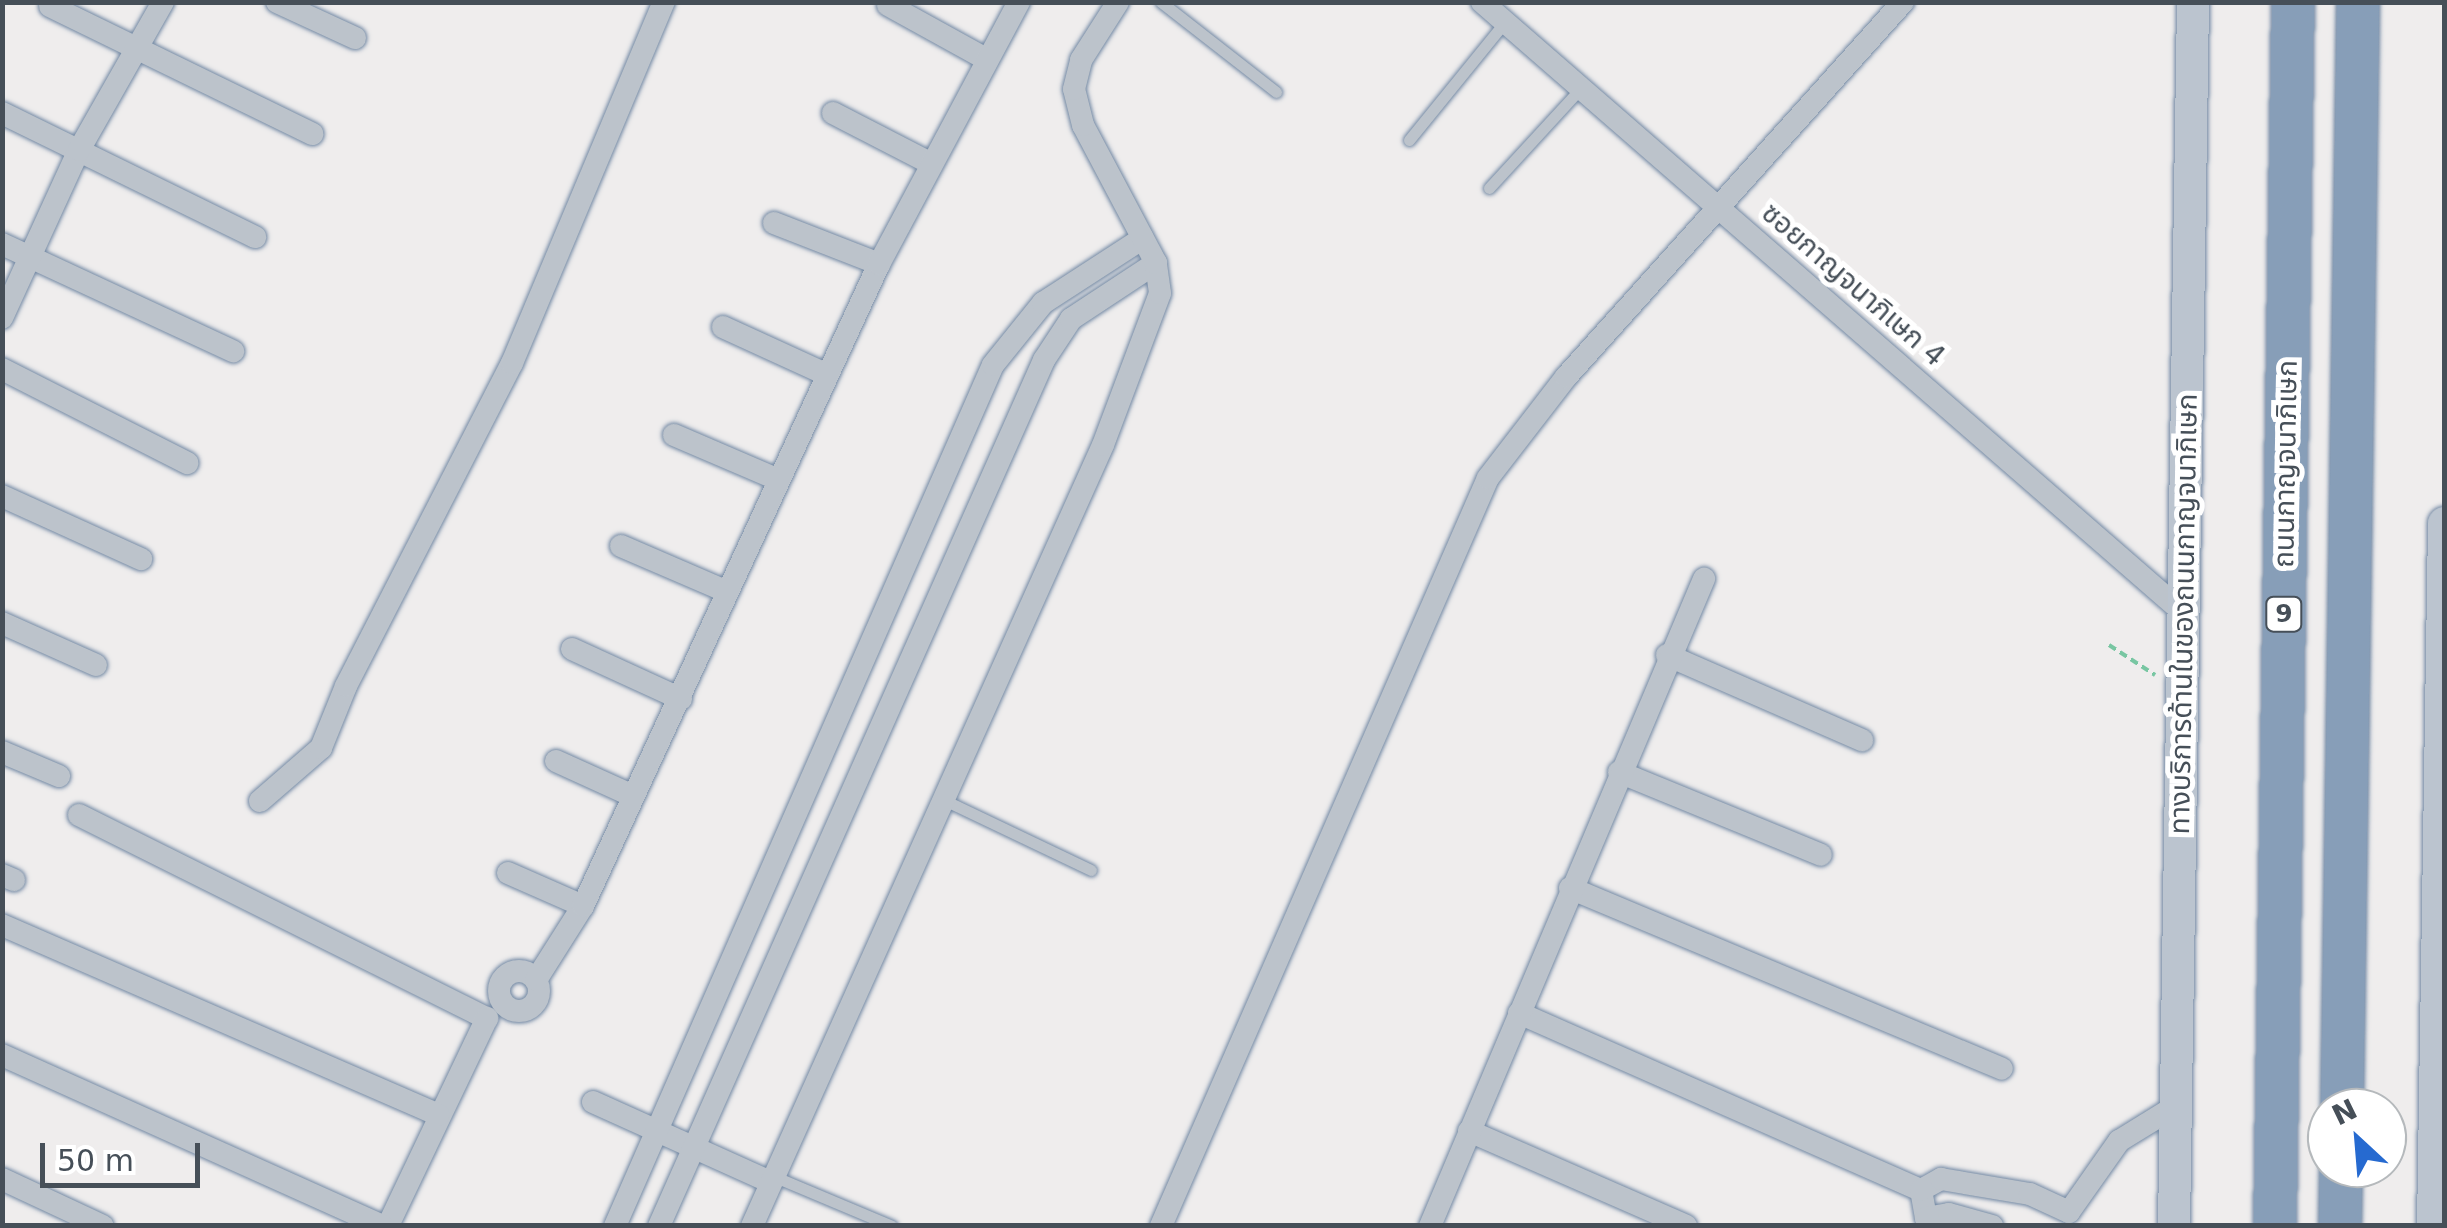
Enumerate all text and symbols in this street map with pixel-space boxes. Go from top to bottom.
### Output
street label: ซอยกาญจนาภิเษก 4 [1755,196,1951,374]
street label: ถนนกาญจนาภิเษก [2267,360,2305,568]
street label: ทางบริการด้านในของถนนกาญจนาภิเษก [2163,393,2205,835]
road number: 9 [2264,594,2304,634]
north arrow [2307,1088,2407,1188]
text: N [2327,1092,2362,1132]
scale bar [45,1123,205,1185]
text: 50 m [57,1143,134,1178]

